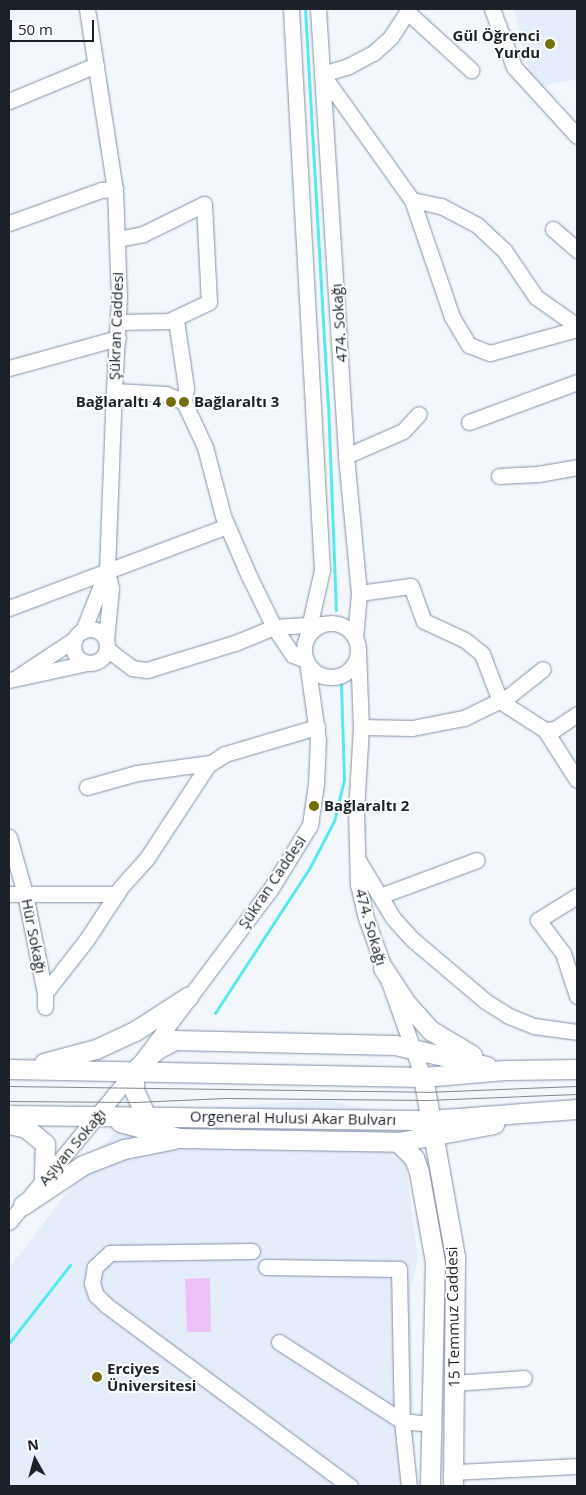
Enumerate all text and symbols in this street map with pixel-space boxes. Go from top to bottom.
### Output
scale bar [12,10,96,42]
text: 50 m [18,19,53,39]
place label: Gül Öğrenci Yurdu [453,26,540,61]
marker: Gül Öğrenci Yurdu [544,38,556,50]
street label: Şükran Caddesi [105,272,127,380]
street label: 474. Sokağı [327,283,351,363]
place label: Bağlaraltı 4 [76,393,161,411]
place label: Bağlaraltı 3 [194,393,279,411]
marker: Bağlaraltı 4 [165,396,177,408]
marker: Bağlaraltı 3 [178,396,190,408]
place label: Bağlaraltı 2 [324,797,409,815]
marker: Bağlaraltı 2 [308,800,320,812]
street label: Şükran Caddesi [234,832,310,932]
street label: 474. Sokağı [351,887,391,967]
street label: Hür Sokağı [18,897,50,975]
street label: Aşiyan Sokağı [35,1105,109,1189]
street label: Orgeneral Hulusi Akar Bulvarı [190,1107,396,1129]
street label: 15 Temmuz Caddesi [443,1246,463,1388]
place label: Erciyes Üniversitesi [107,1359,196,1394]
marker: Erciyes Üniversitesi [91,1371,103,1383]
text: N [26,1434,40,1455]
north arrow [10,1435,60,1485]

